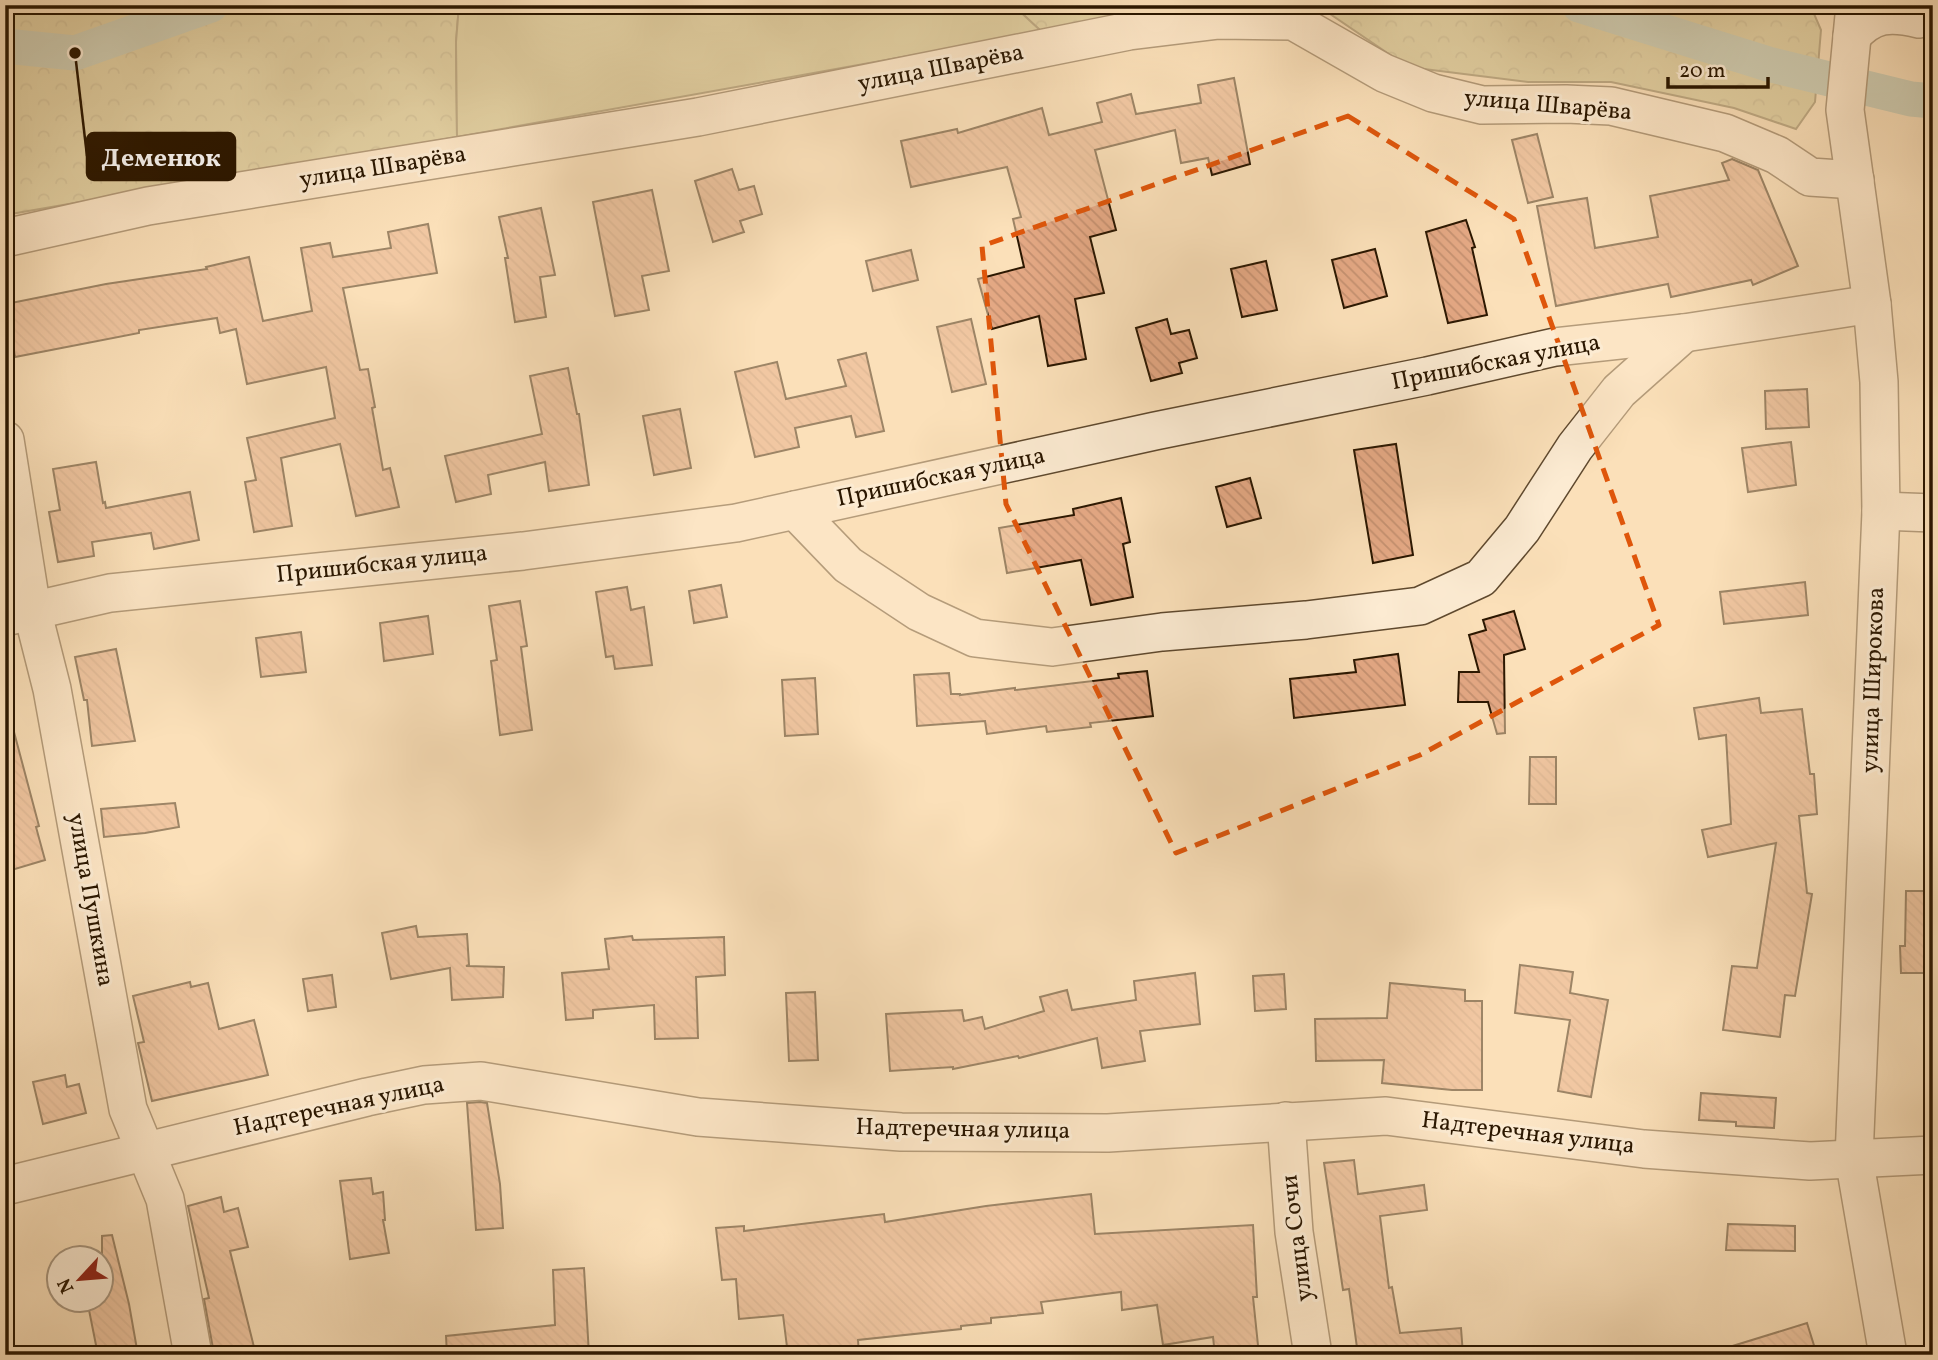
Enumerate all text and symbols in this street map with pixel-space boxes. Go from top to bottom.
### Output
street label: улица Шварёва [855,36,1027,102]
scale bar [1668,46,1768,90]
text: 20 m [1679,57,1725,86]
street label: улица Шварёва [1463,82,1633,130]
callout: Деменюк [87,133,235,180]
street label: улица Шварёва [297,138,469,198]
text: Деменюк [101,141,221,177]
street label: Пришибская улица [1389,326,1603,400]
street label: Пришибская улица [834,439,1048,517]
street label: Пришибская улица [275,537,489,593]
street label: улица Широкова [1854,586,1894,774]
street label: улица Пушкина [58,811,122,989]
street label: Надтеречная улица [230,1068,448,1146]
street label: Надтеречная улица [1419,1104,1637,1164]
street label: Надтеречная улица [855,1111,1071,1149]
street label: улица Сочи [1273,1173,1323,1303]
north arrow [46,1244,116,1314]
text: N [52,1273,81,1297]

